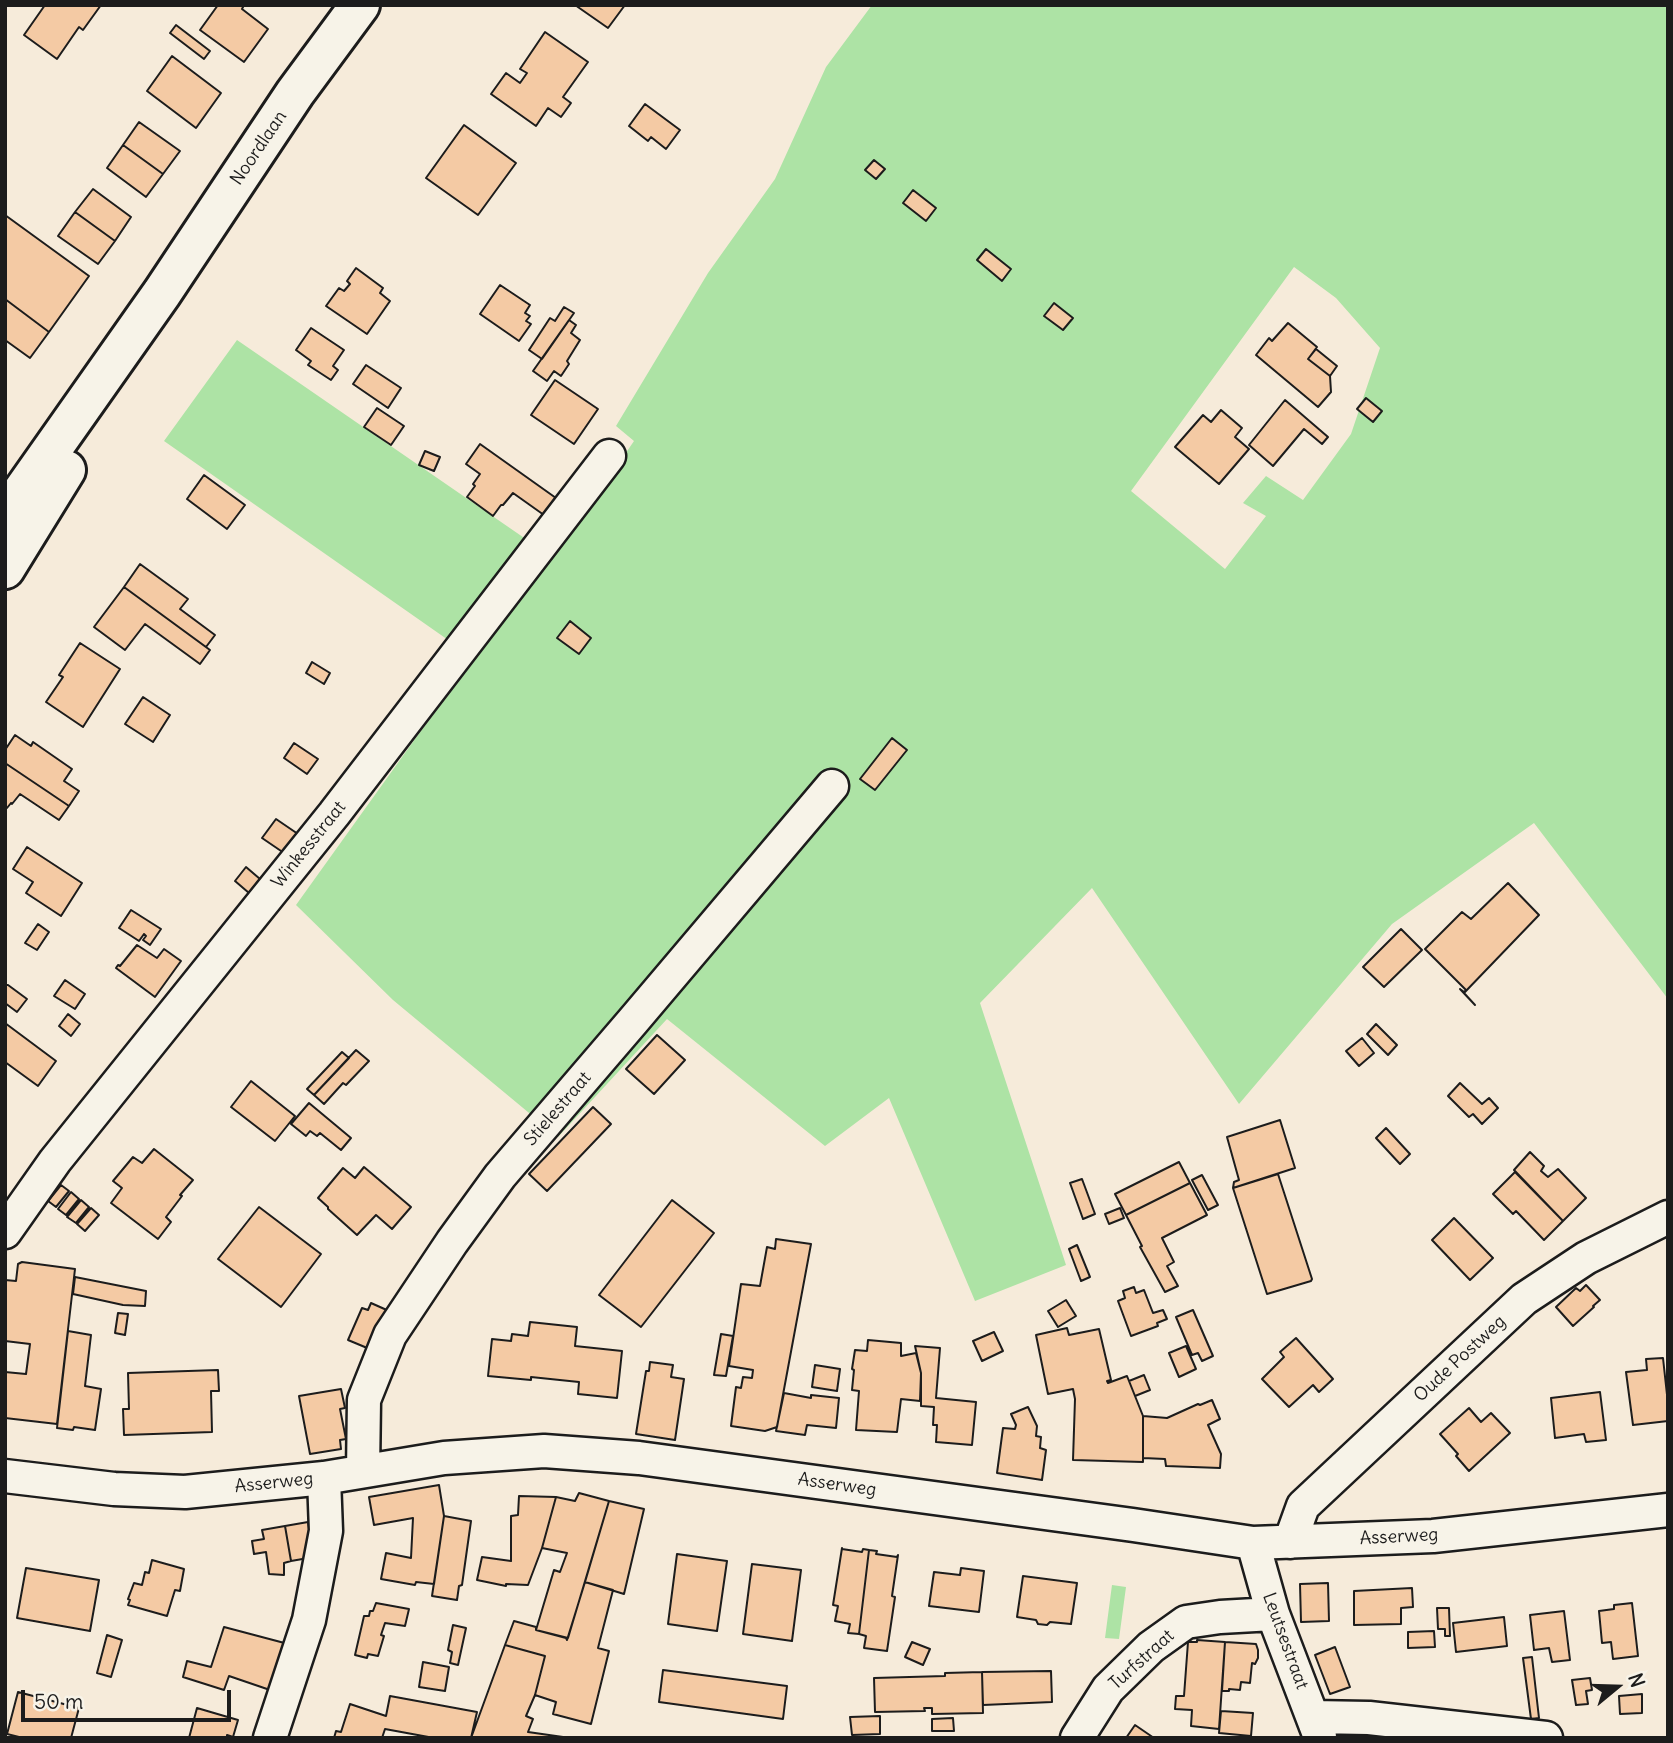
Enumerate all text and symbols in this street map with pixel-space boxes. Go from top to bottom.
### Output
street label: Noordlaan [226,107,292,189]
street label: Winkesstraat [267,797,351,893]
street label: Stielestraat [520,1068,596,1150]
street label: Oude Postweg [1410,1311,1510,1407]
street label: Asserweg [234,1468,314,1498]
street label: Asserweg [796,1469,878,1501]
street label: Asserweg [1359,1524,1439,1550]
street label: Leutsestraat [1258,1590,1312,1692]
street label: Turfstraat [1105,1625,1179,1695]
north arrow [1582,1652,1652,1722]
text: N [1623,1670,1650,1690]
scale bar [24,1676,234,1720]
text: 50 m [34,1688,83,1715]

